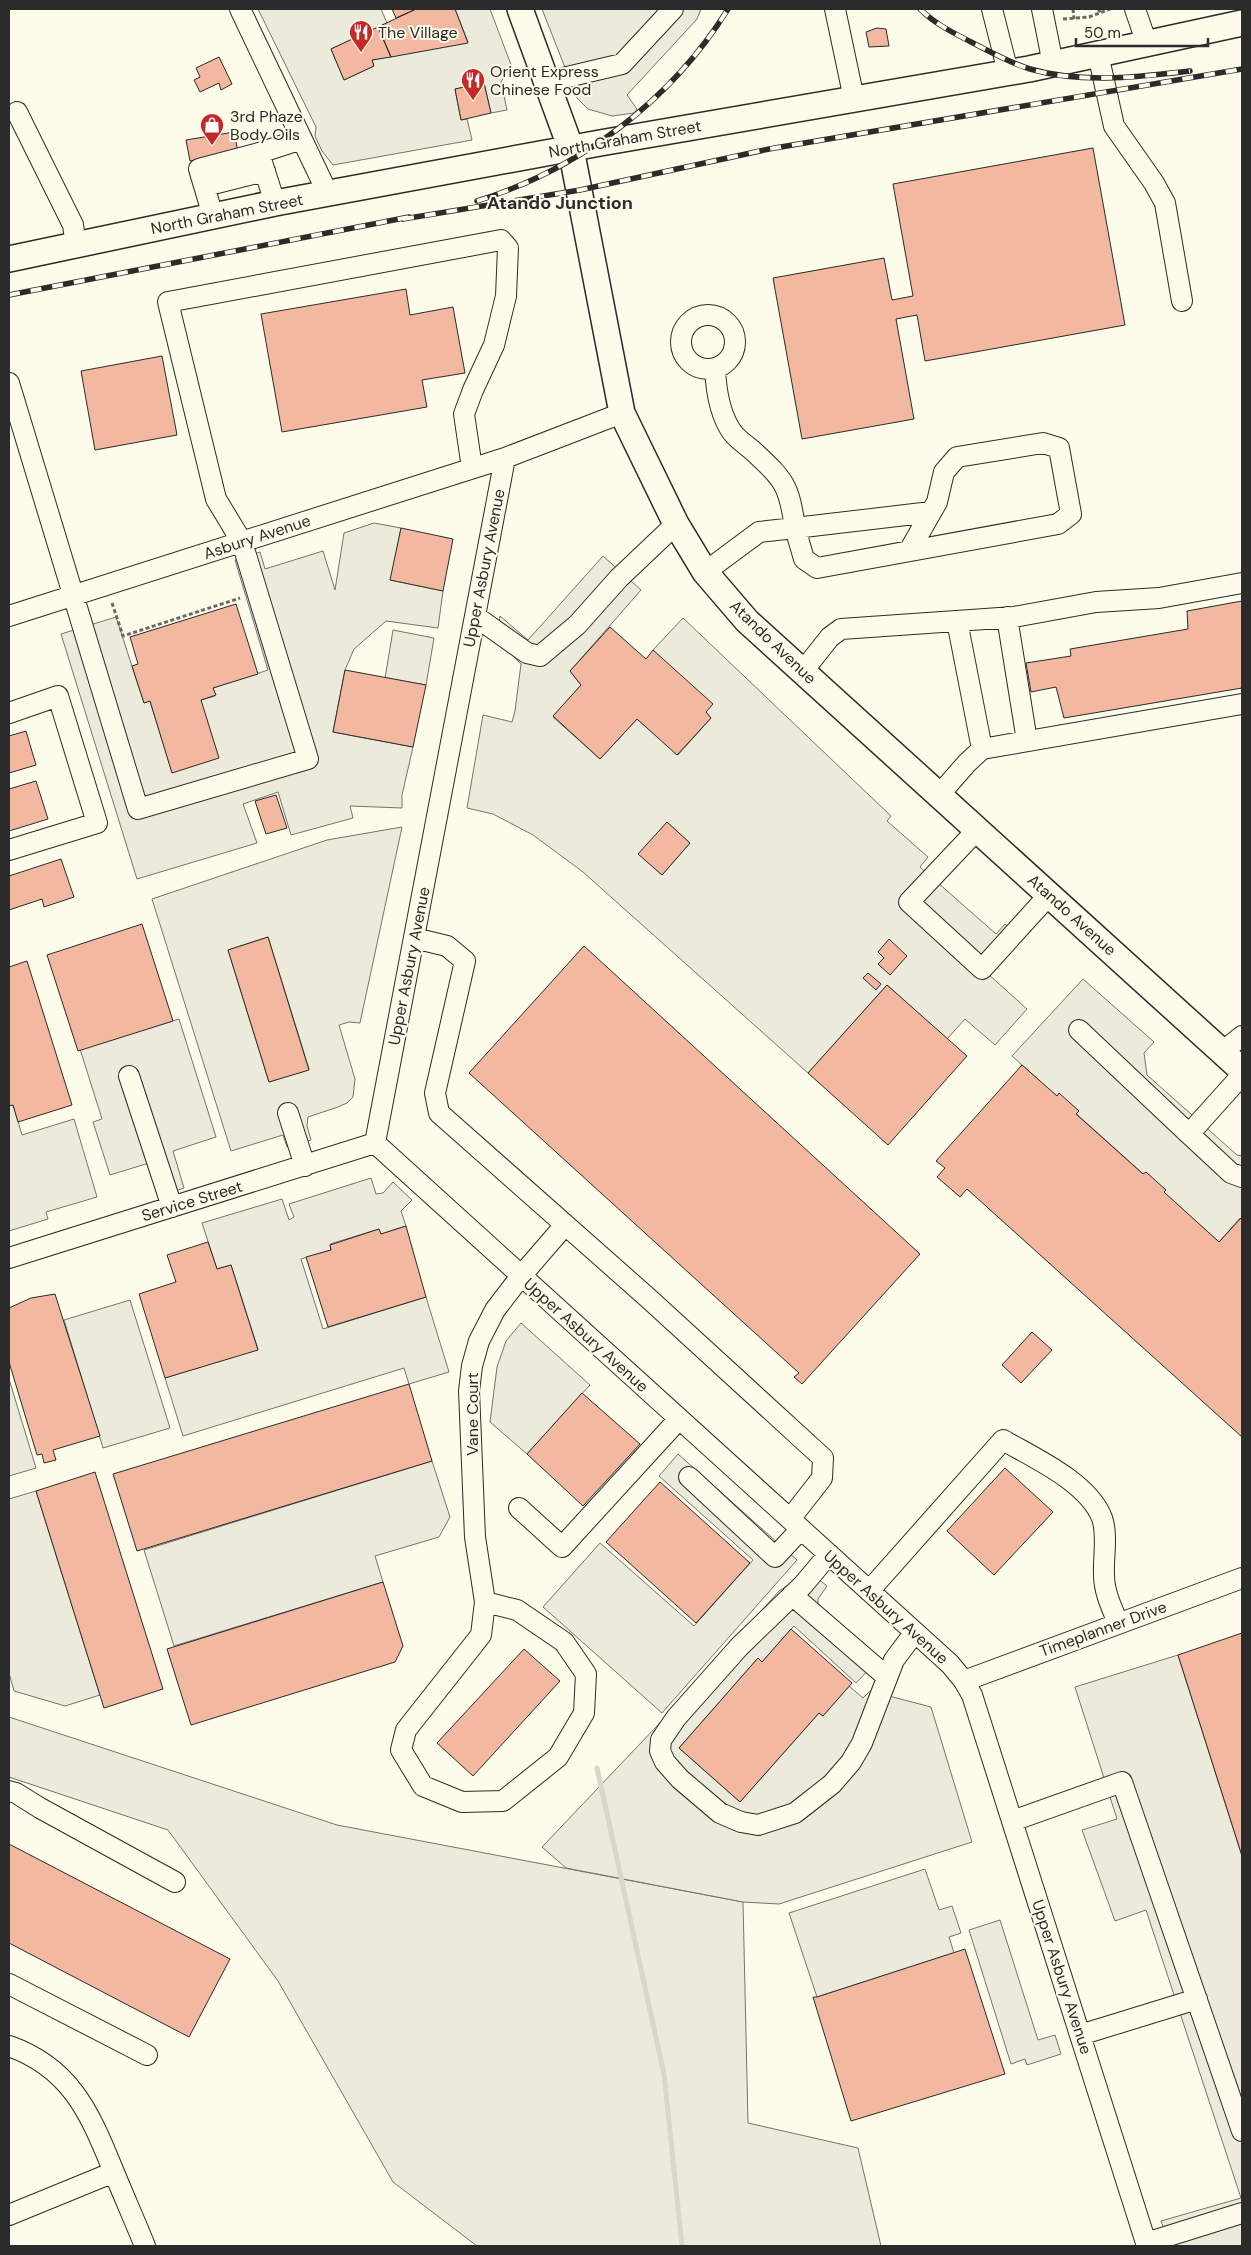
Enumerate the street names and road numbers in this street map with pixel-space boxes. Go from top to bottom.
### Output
street label: North Graham Street [547,115,703,163]
street label: North Graham Street [149,189,305,239]
street label: Upper Asbury Avenue [458,487,510,649]
street label: Asbury Avenue [201,510,313,564]
street label: Atando Avenue [725,595,821,689]
street label: Atando Avenue [1023,870,1121,960]
street label: Upper Asbury Avenue [383,885,435,1047]
street label: Service Street [139,1176,245,1226]
street label: Upper Asbury Avenue [519,1273,653,1397]
street label: Vane Court [462,1372,483,1456]
street label: Upper Asbury Avenue [819,1545,953,1669]
street label: Timeplanner Drive [1036,1596,1170,1662]
street label: Upper Asbury Avenue [1027,1897,1097,2057]

